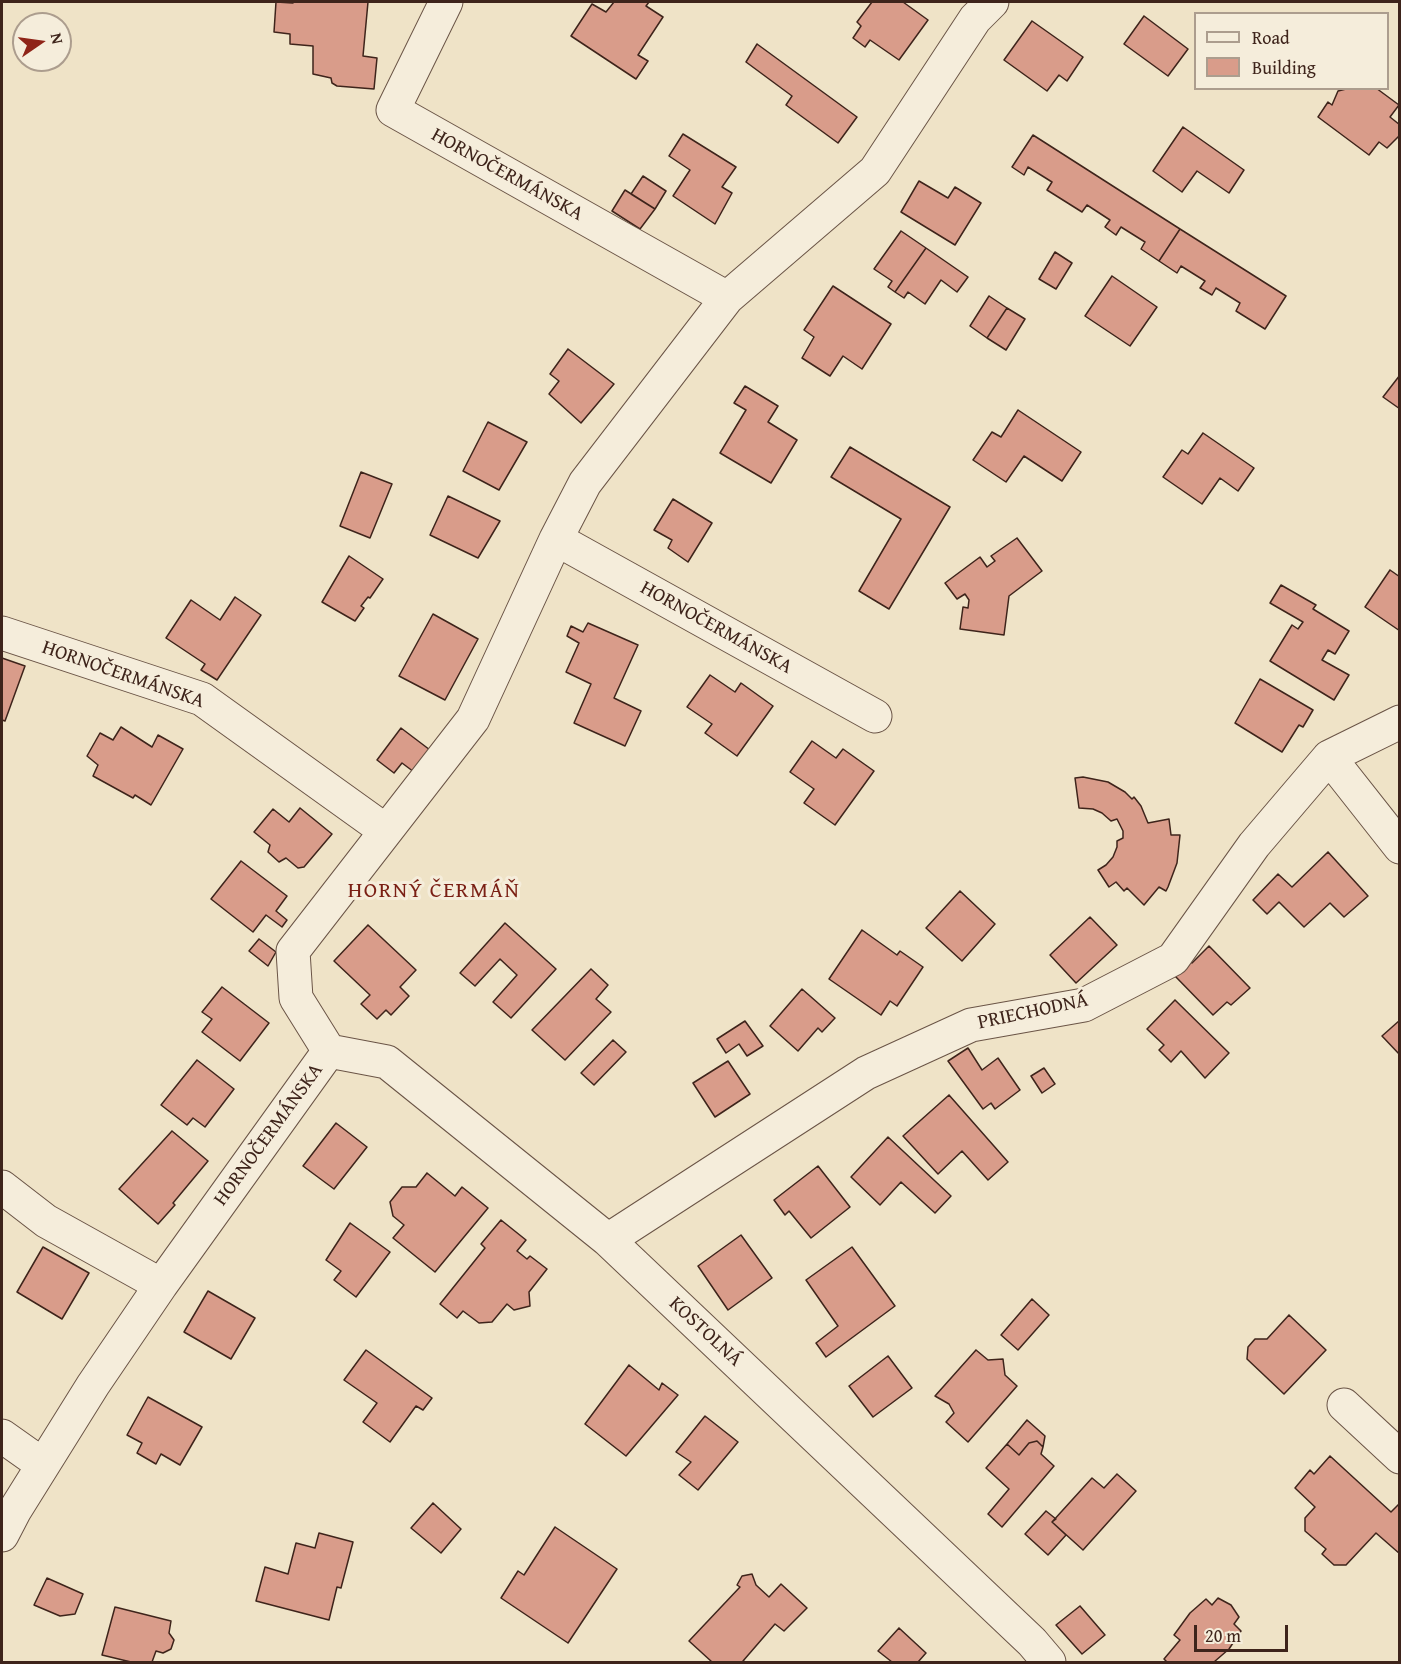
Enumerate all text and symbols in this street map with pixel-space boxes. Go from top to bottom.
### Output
north arrow [12,12,72,72]
legend [1194,12,1389,90]
text: Road [1252,24,1290,51]
text: N [45,30,70,46]
text: Building [1252,54,1316,81]
street label: HORNOČERMÁNSKA [427,123,587,227]
street label: HORNOČERMÁNSKA [636,576,796,680]
street label: HORNOČERMÁNSKA [39,636,207,714]
district label: HORNÝ ČERMÁŇ [348,878,520,904]
street label: PRIECHODNÁ [976,989,1090,1035]
street label: HORNOČERMÁNSKA [209,1059,329,1211]
street label: KOSTOLNÁ [663,1292,747,1372]
scale bar [1197,1613,1292,1651]
text: 20 m [1205,1622,1241,1649]

